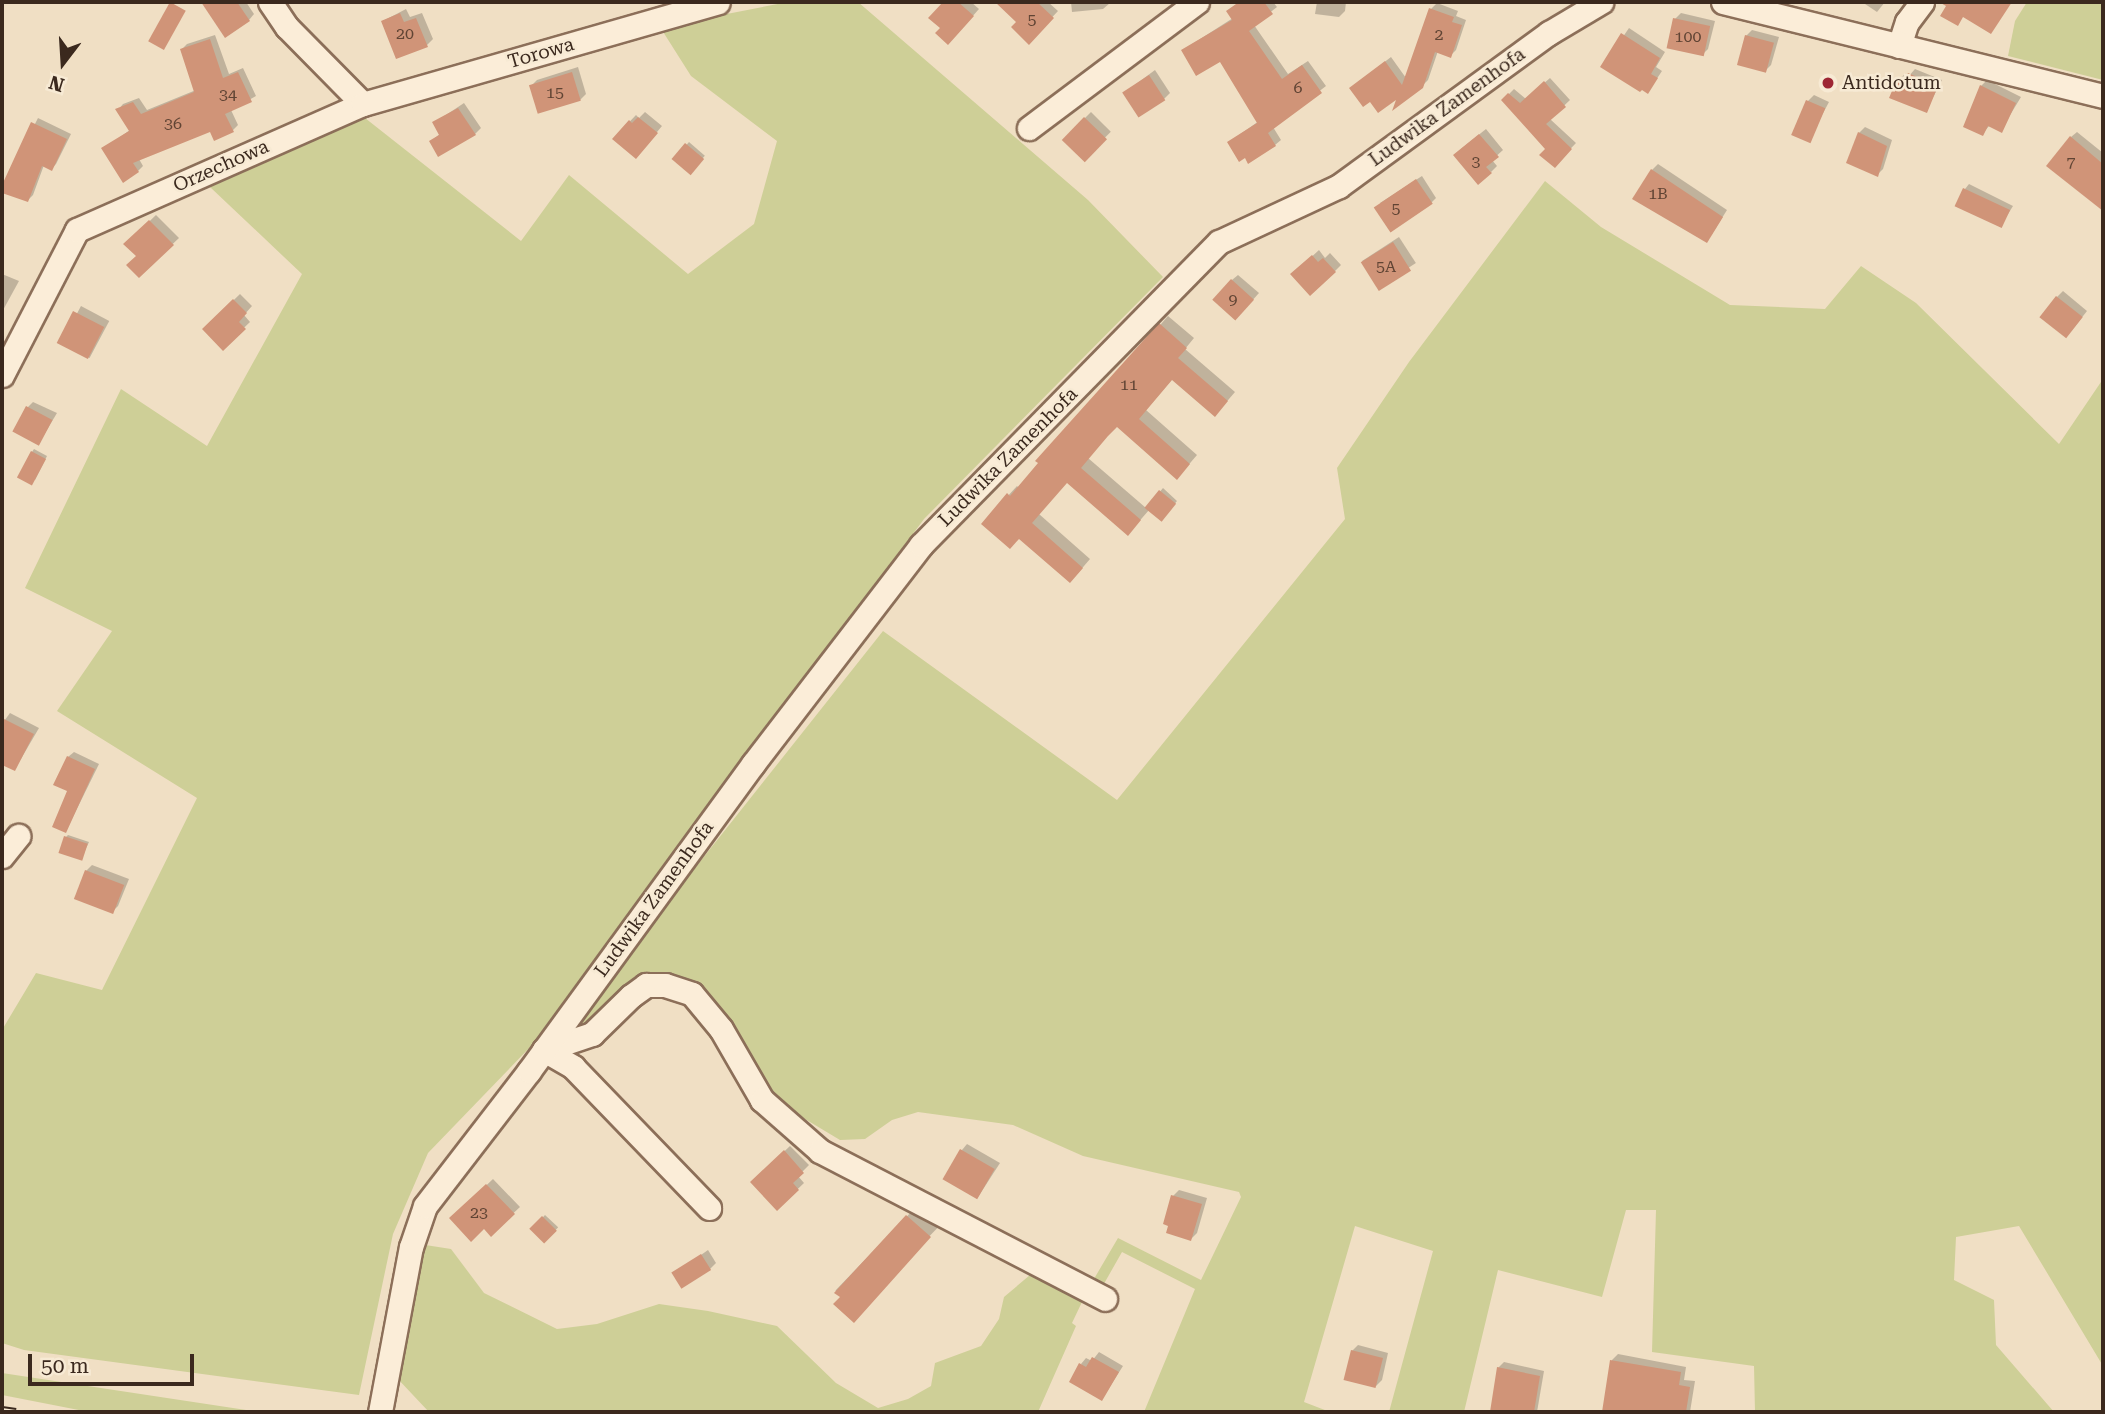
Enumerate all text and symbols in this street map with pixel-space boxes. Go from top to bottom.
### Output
house number: 5 [1028,10,1036,30]
house number: 20 [396,24,414,44]
house number: 2 [1435,25,1443,45]
house number: 100 [1675,27,1701,47]
north arrow [28,28,98,98]
street label: Torowa [505,33,577,73]
street label: Ludwika Zamenhofa [1365,43,1529,171]
text: N [46,70,67,97]
place label: Antidotum [1842,72,1941,94]
marker: Antidotum [1820,75,1836,91]
house number: 6 [1294,78,1302,98]
house number: 15 [546,83,564,103]
house number: 34 [219,85,237,105]
house number: 36 [164,114,182,134]
street label: Orzechowa [170,135,272,197]
house number: 3 [1472,152,1480,172]
house number: 7 [2067,152,2075,172]
house number: 1B [1648,184,1668,204]
house number: 5 [1392,199,1400,219]
house number: 5A [1376,257,1396,277]
house number: 9 [1229,290,1237,310]
house number: 11 [1120,375,1138,395]
street label: Ludwika Zamenhofa [934,383,1082,531]
street label: Ludwika Zamenhofa [590,817,718,981]
house number: 23 [470,1203,488,1223]
scale bar [32,1340,198,1384]
text: 50 m [41,1354,89,1378]

